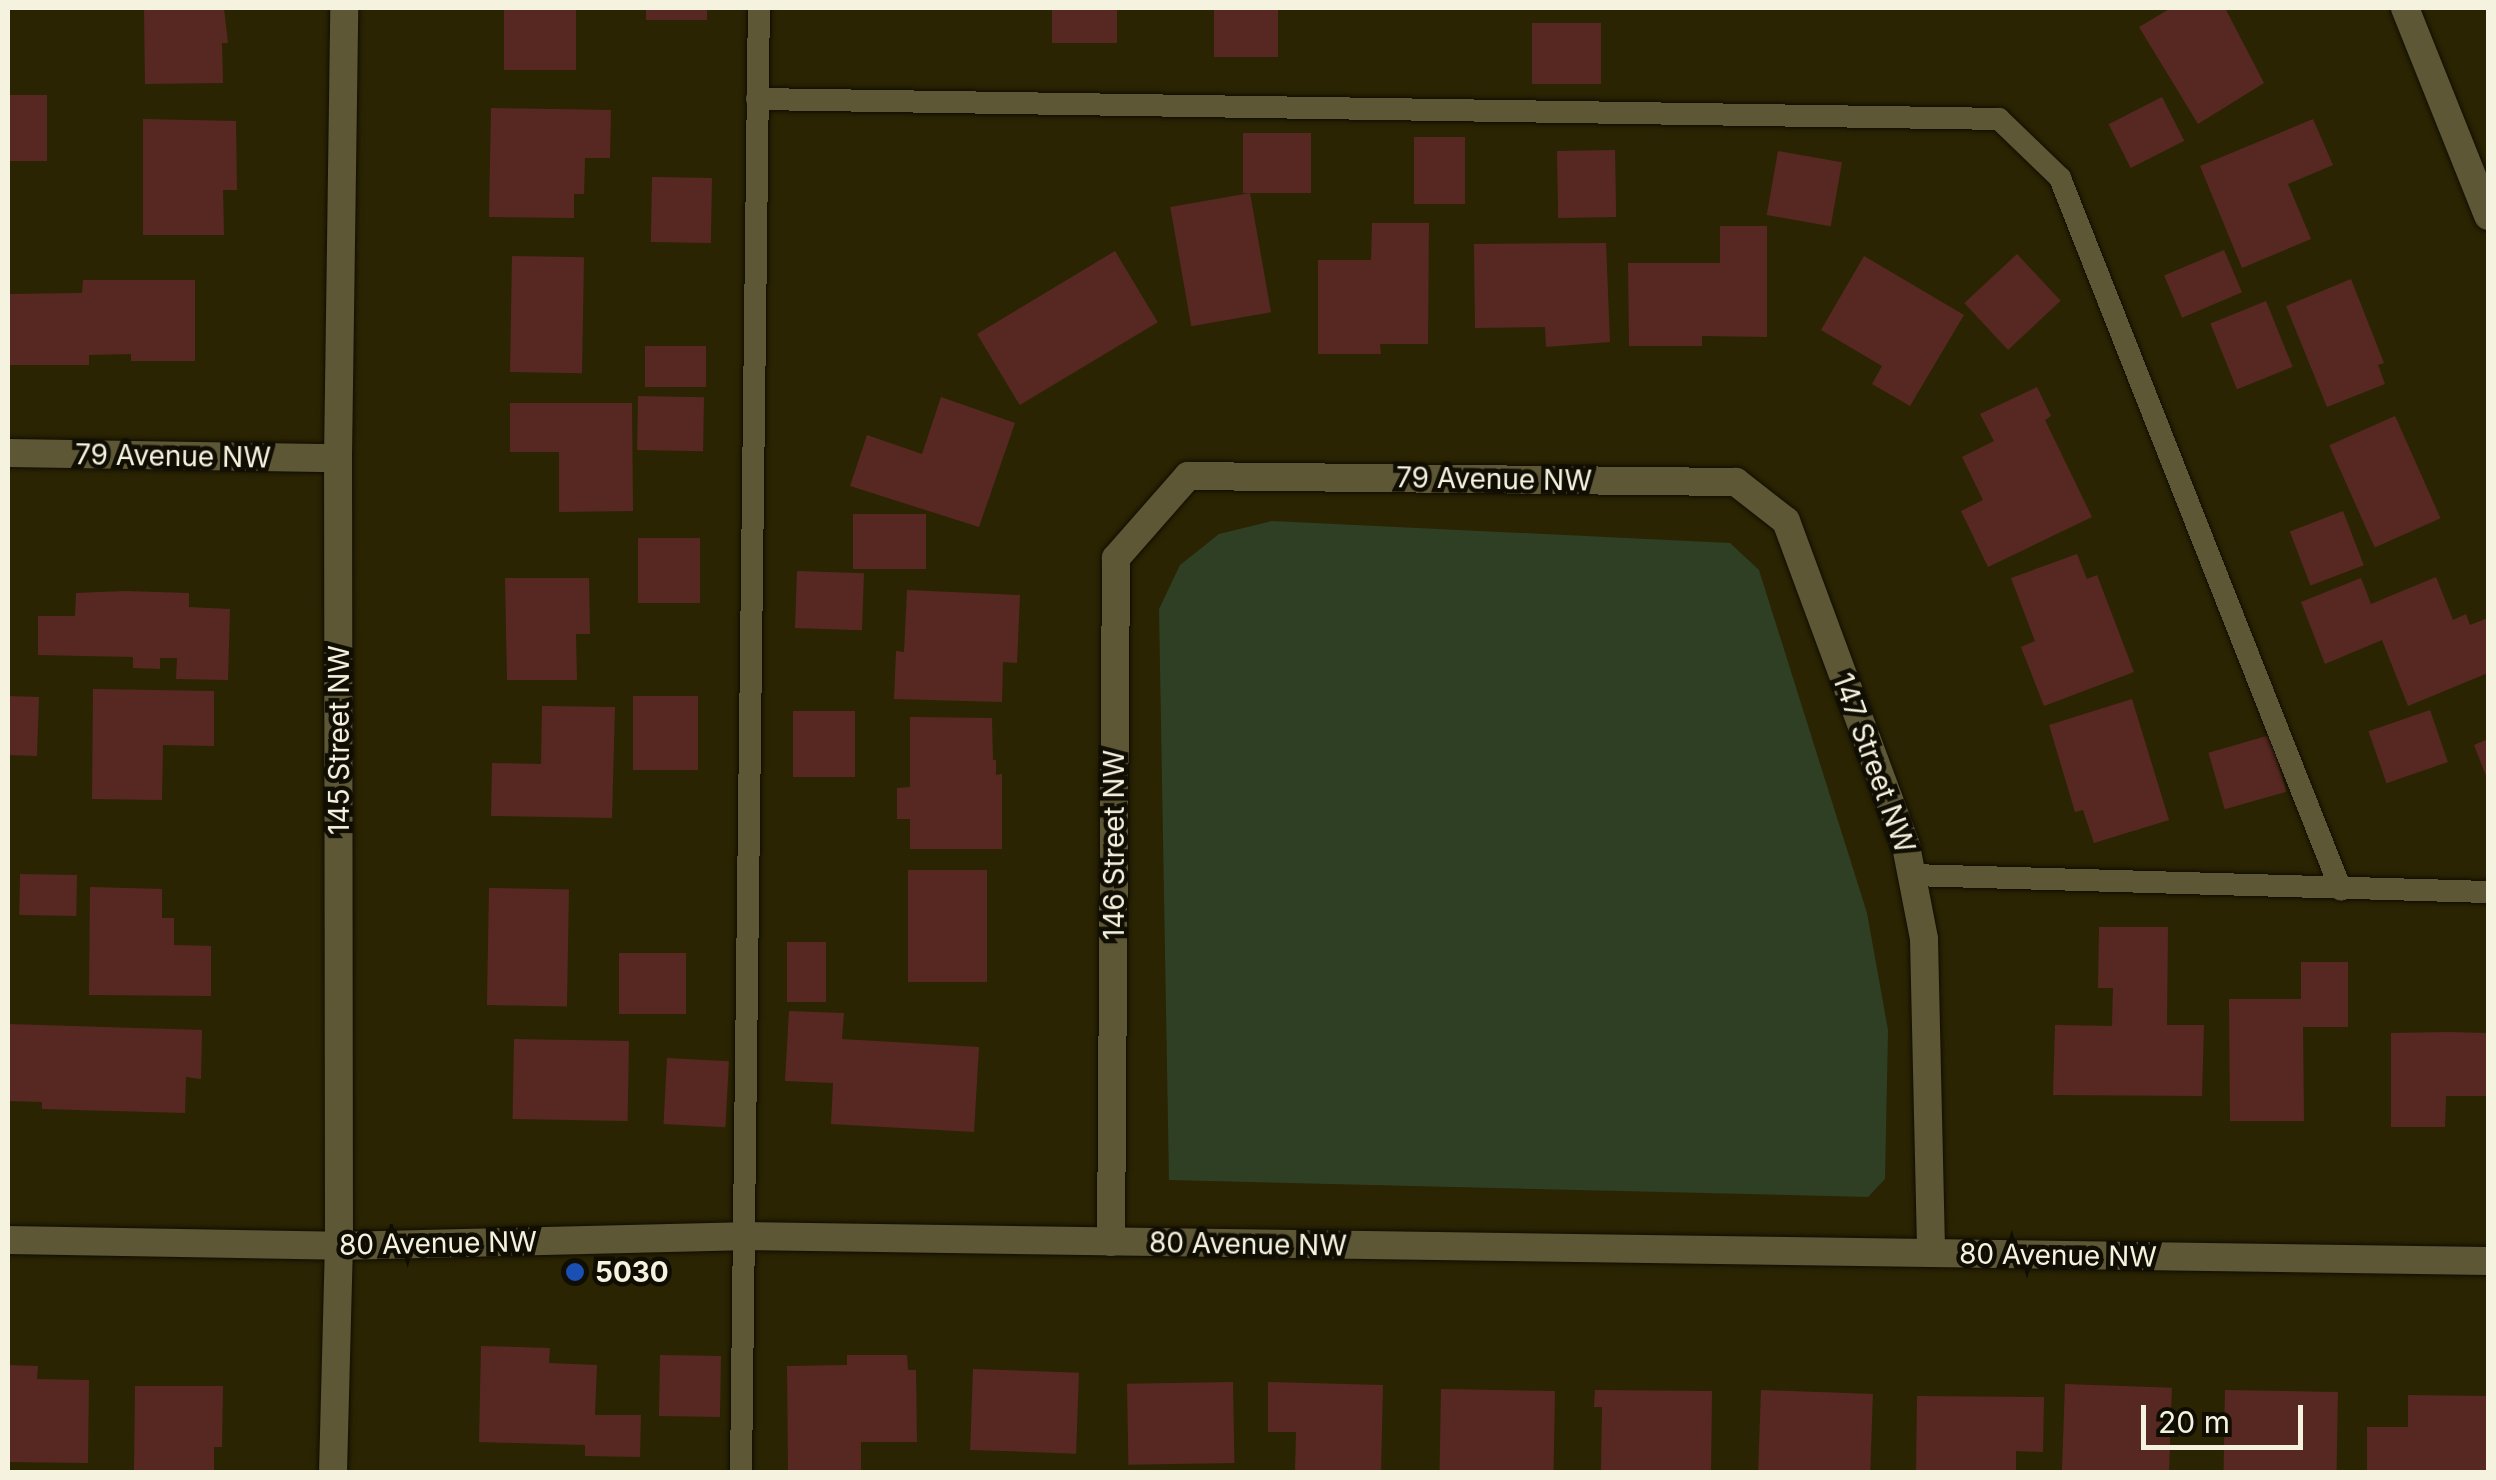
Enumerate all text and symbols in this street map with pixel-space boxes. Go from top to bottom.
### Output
street label: 79 Avenue NW [75,437,271,475]
street label: 79 Avenue NW [1396,460,1592,498]
street label: 145 Street NW [322,645,356,835]
street label: 147 Street NW [1826,669,1922,857]
street label: 146 Street NW [1097,750,1131,940]
street label: 80 Avenue NW [339,1224,537,1262]
street label: 80 Avenue NW [1149,1225,1347,1263]
street label: 80 Avenue NW [1959,1236,2157,1274]
place label: 5030 [595,1255,669,1289]
marker: 5030 [564,1261,586,1283]
scale bar [2146,1385,2308,1447]
text: 20 m [2158,1404,2230,1440]

